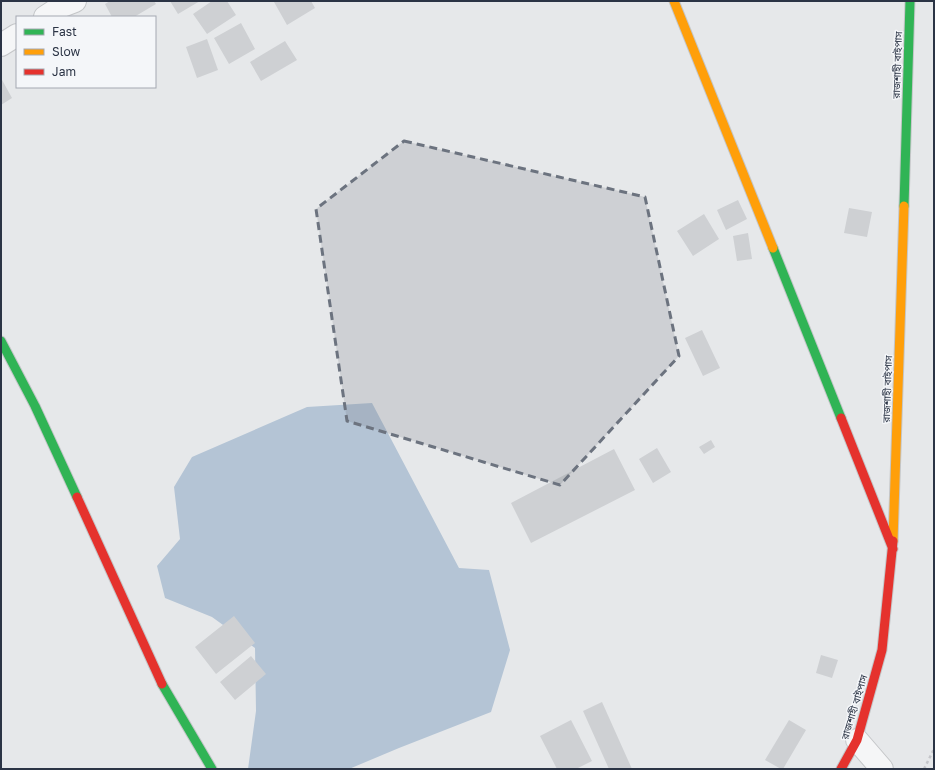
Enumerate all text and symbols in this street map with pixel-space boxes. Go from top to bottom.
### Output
legend [16,16,156,88]
text: Fast [52,24,77,39]
street label: রাজশাহী বাইপাস [890,30,904,100]
text: Slow [52,44,80,59]
text: Jam [52,64,76,79]
street label: রাজশাহী বাইপাস [880,354,894,424]
street label: রাজশাহী বাইপাস [838,672,870,742]

